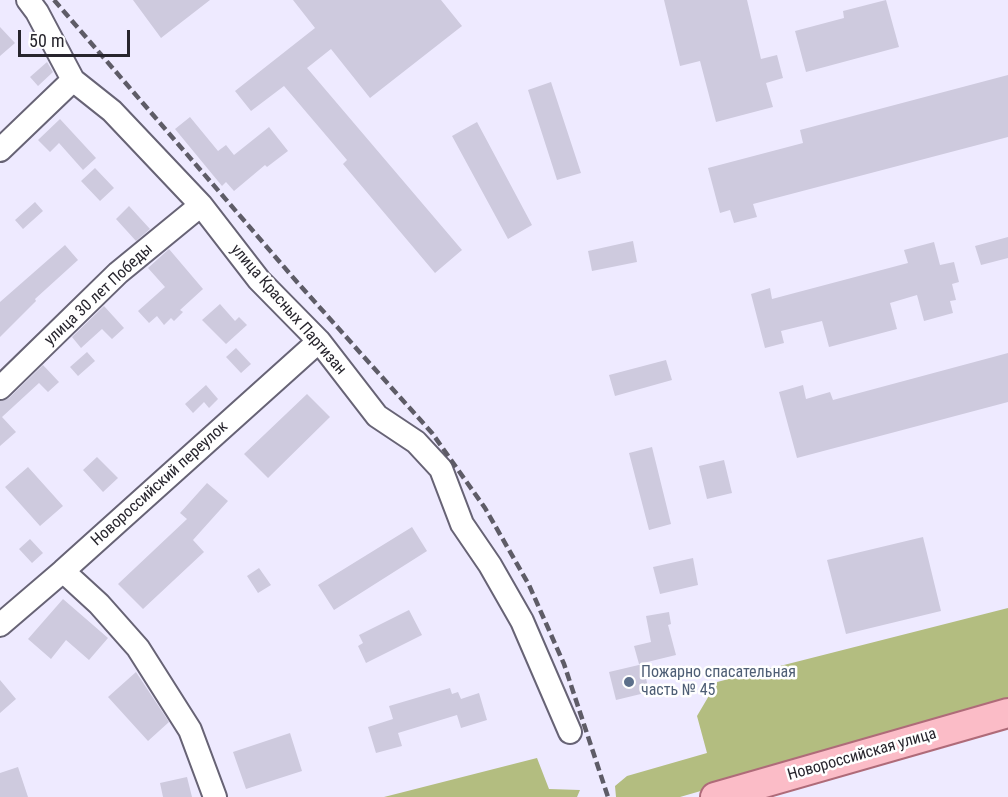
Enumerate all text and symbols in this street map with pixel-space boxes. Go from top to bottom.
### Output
scale bar [21,18,134,56]
text: 50 m [29,30,64,51]
street label: улица 30 лет Победы [41,240,157,350]
street label: улица Красных Партизан [226,241,350,379]
street label: Новороссийский переулок [88,418,232,550]
place label: Пожарно спасательная часть № 45 [641,663,796,701]
marker: Пожарно спасательная часть № 45 [622,675,636,689]
street label: Новороссийская улица [785,725,939,785]

